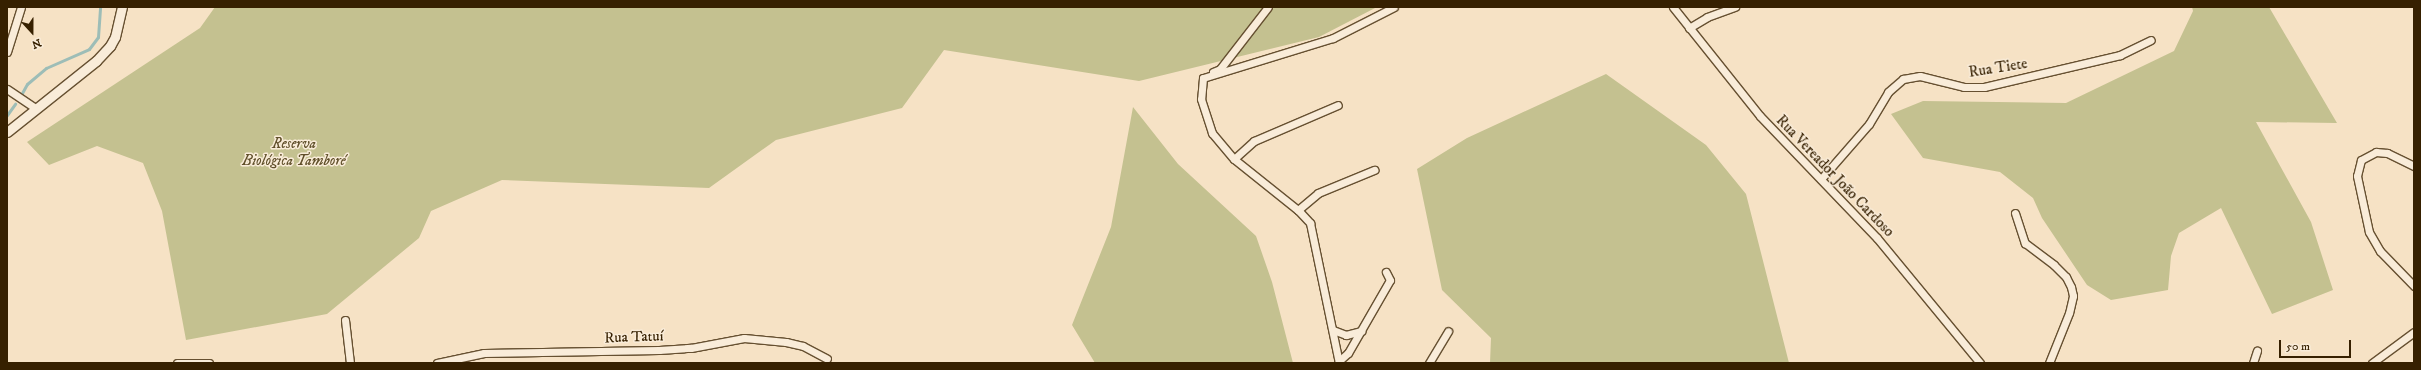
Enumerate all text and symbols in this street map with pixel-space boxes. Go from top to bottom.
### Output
north arrow [12,12,52,52]
text: N [30,35,43,51]
street label: Rua Tiete [1967,54,2029,82]
street label: Rua Vereador João Cardoso [1772,111,1898,241]
park label: Reserva Biológica Tamboré [242,134,346,169]
street label: Rua Tatuí [604,327,664,347]
scale bar [2281,332,2353,358]
text: 50 m [2286,339,2310,354]

